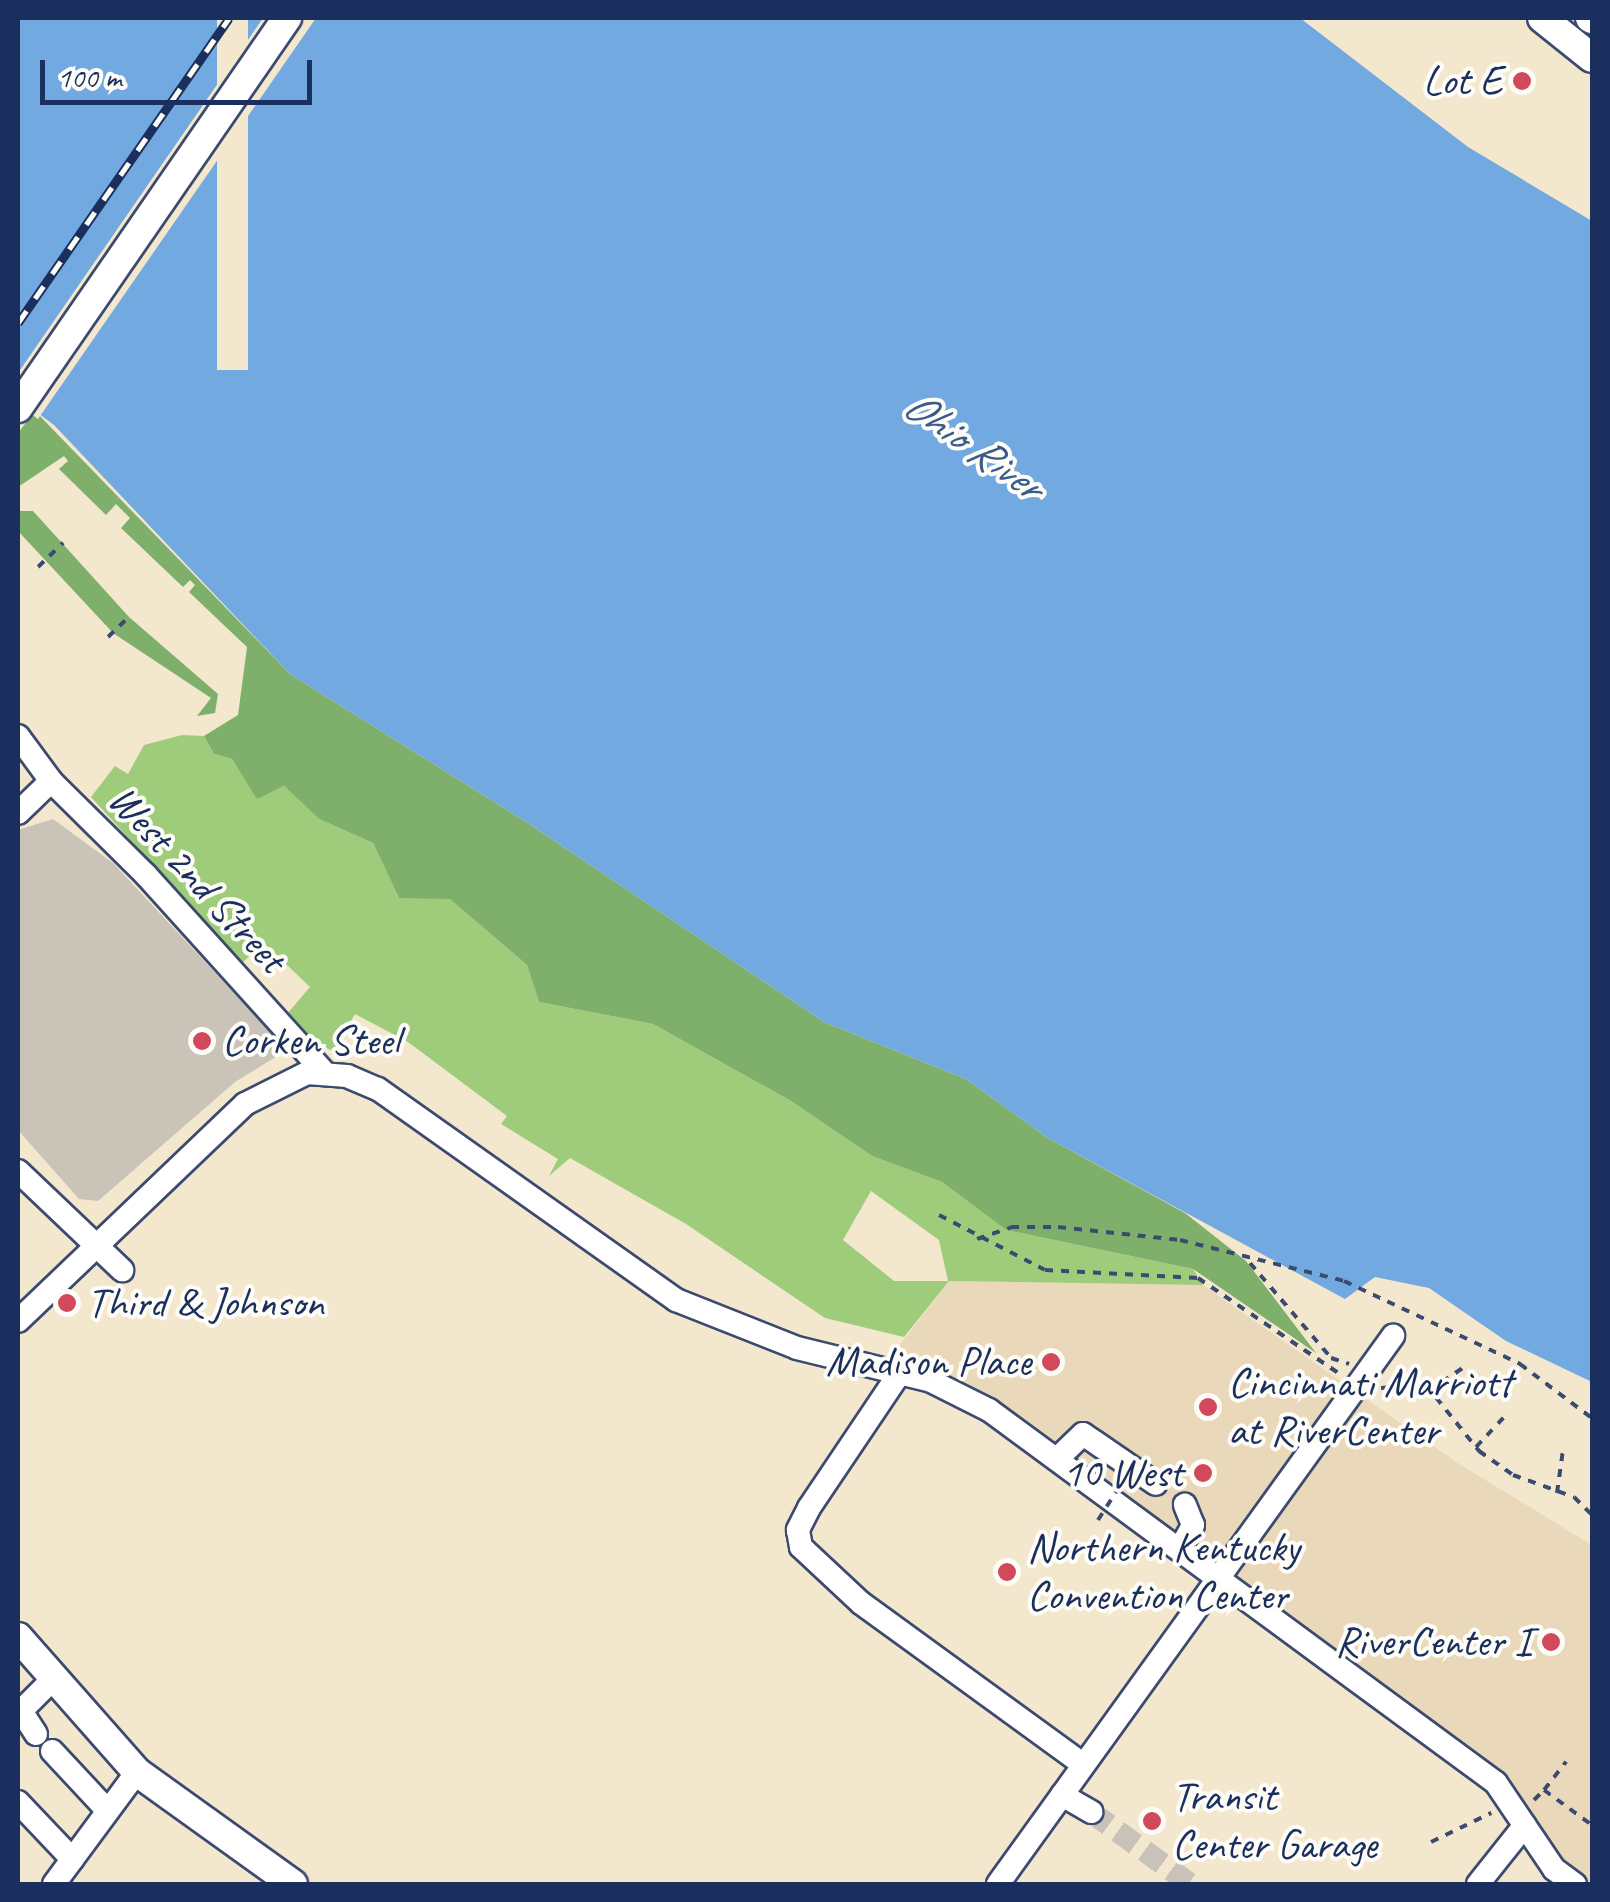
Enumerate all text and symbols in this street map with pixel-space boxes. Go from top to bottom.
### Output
scale bar [45,40,318,102]
place label: Lot E [1423,56,1502,106]
text: 100 m [57,58,122,96]
marker: Lot E [1511,70,1533,92]
water label: Ohio River [893,378,1053,512]
street label: West 2nd Street [97,775,297,983]
place label: Corken Steel [222,1016,399,1066]
marker: Corken Steel [191,1030,213,1052]
place label: Third & Johnson [87,1278,324,1328]
marker: Third & Johnson [56,1292,78,1314]
place label: Madison Place [826,1337,1031,1387]
marker: Madison Place [1040,1351,1062,1373]
place label: Cincinnati Marriott at RiverCenter [1228,1358,1513,1456]
marker: Cincinnati Marriott at RiverCenter [1197,1396,1219,1418]
place label: 10 West [1063,1448,1183,1498]
marker: 10 West [1192,1462,1214,1484]
place label: Northern Kentucky Convention Center [1027,1523,1299,1622]
marker: Northern Kentucky Convention Center [996,1561,1018,1583]
place label: RiverCenter I [1335,1617,1531,1667]
marker: RiverCenter I [1540,1631,1562,1653]
place label: Transit Center Garage [1172,1772,1377,1870]
marker: Transit Center Garage [1141,1810,1163,1832]

